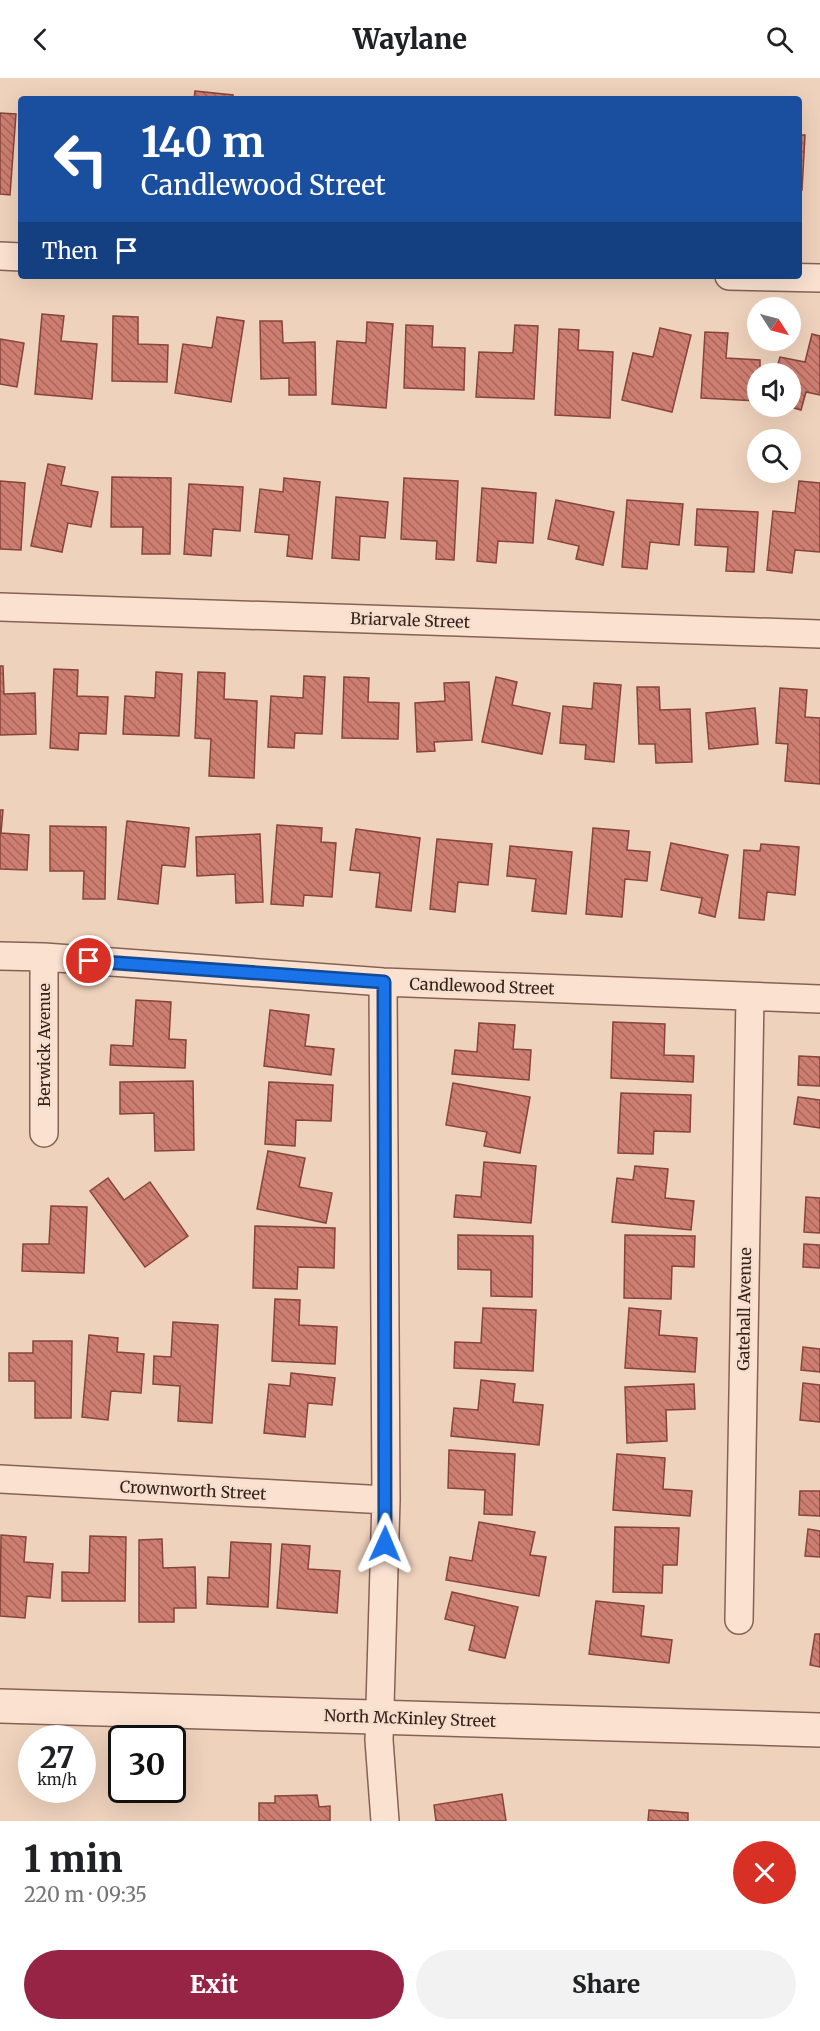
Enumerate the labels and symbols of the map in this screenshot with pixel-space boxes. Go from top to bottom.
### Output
north arrow [747,297,801,351]
street label: Briarvale Street [350,608,471,632]
pin [63,935,114,986]
street label: Candlewood Street [409,973,556,999]
street label: Berwick Avenue [34,983,54,1107]
street label: Gatehall Avenue [733,1247,755,1371]
street label: Crownworth Street [119,1476,268,1504]
position arrow [353,1512,417,1576]
street label: North McKinley Street [324,1705,497,1731]
speed limit sign: 30 [108,1725,186,1803]

